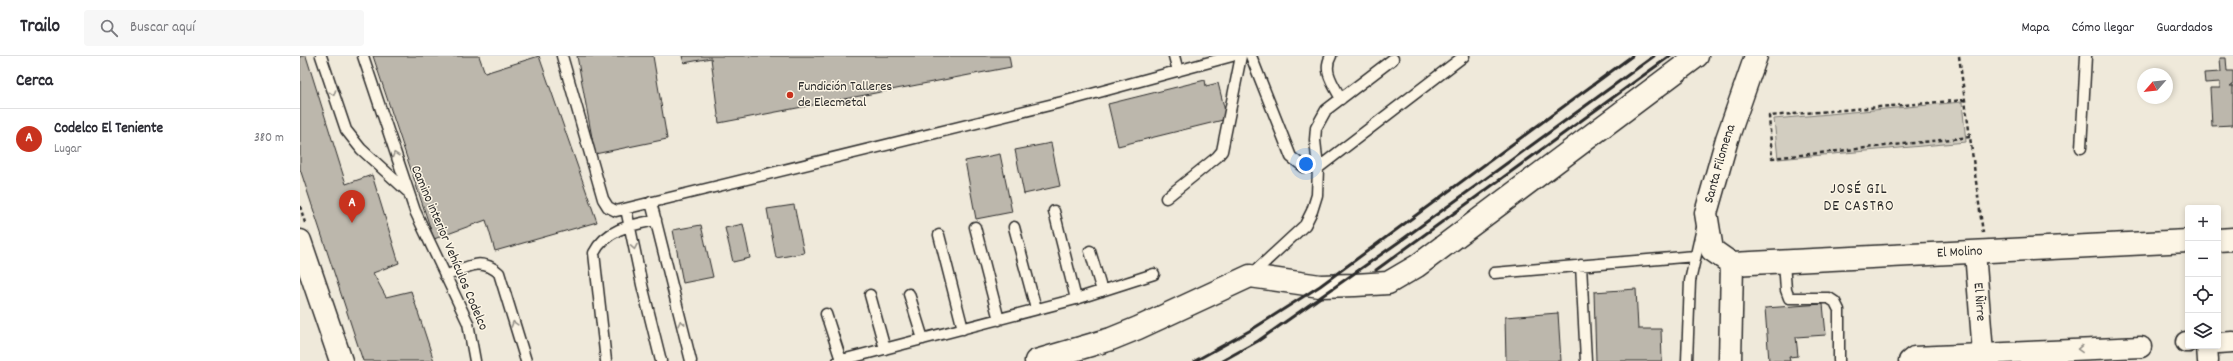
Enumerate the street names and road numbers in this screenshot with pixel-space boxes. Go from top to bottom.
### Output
street label: Santa Filomena [1699,121,1741,206]
street label: Camino interior Vehículos Codelco [405,162,493,334]
street label: El Molino [1936,241,1983,264]
street label: El Ñirre [1967,282,1990,322]

